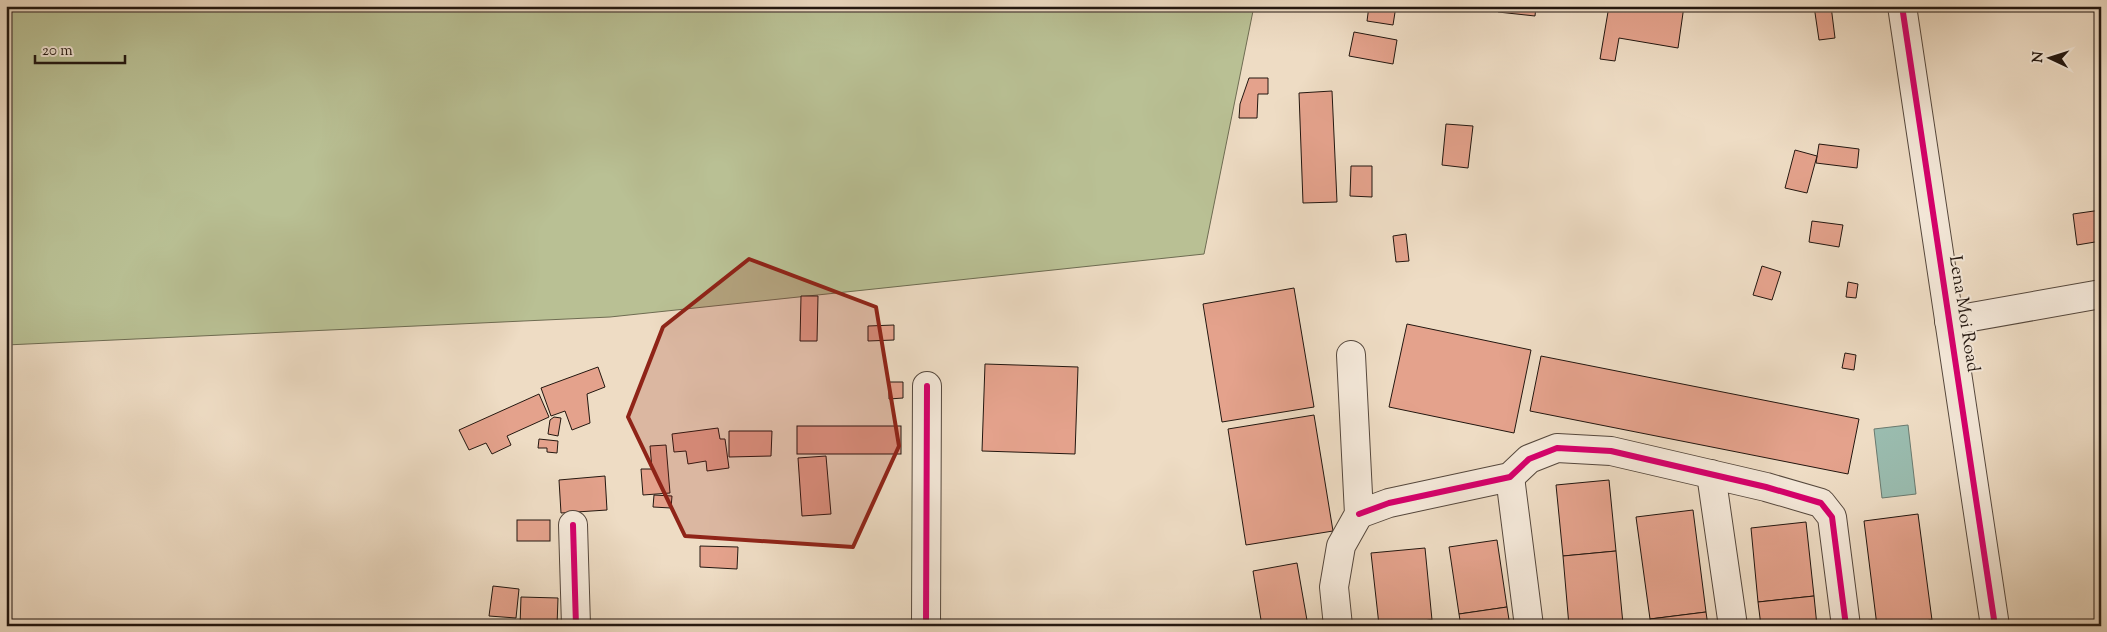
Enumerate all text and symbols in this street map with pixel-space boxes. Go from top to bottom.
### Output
scale bar [35,32,125,64]
north arrow [2024,32,2074,82]
text: 20 m [42,41,73,62]
text: N [2029,51,2049,64]
street label: Lena Moi Road [1941,254,1985,374]

